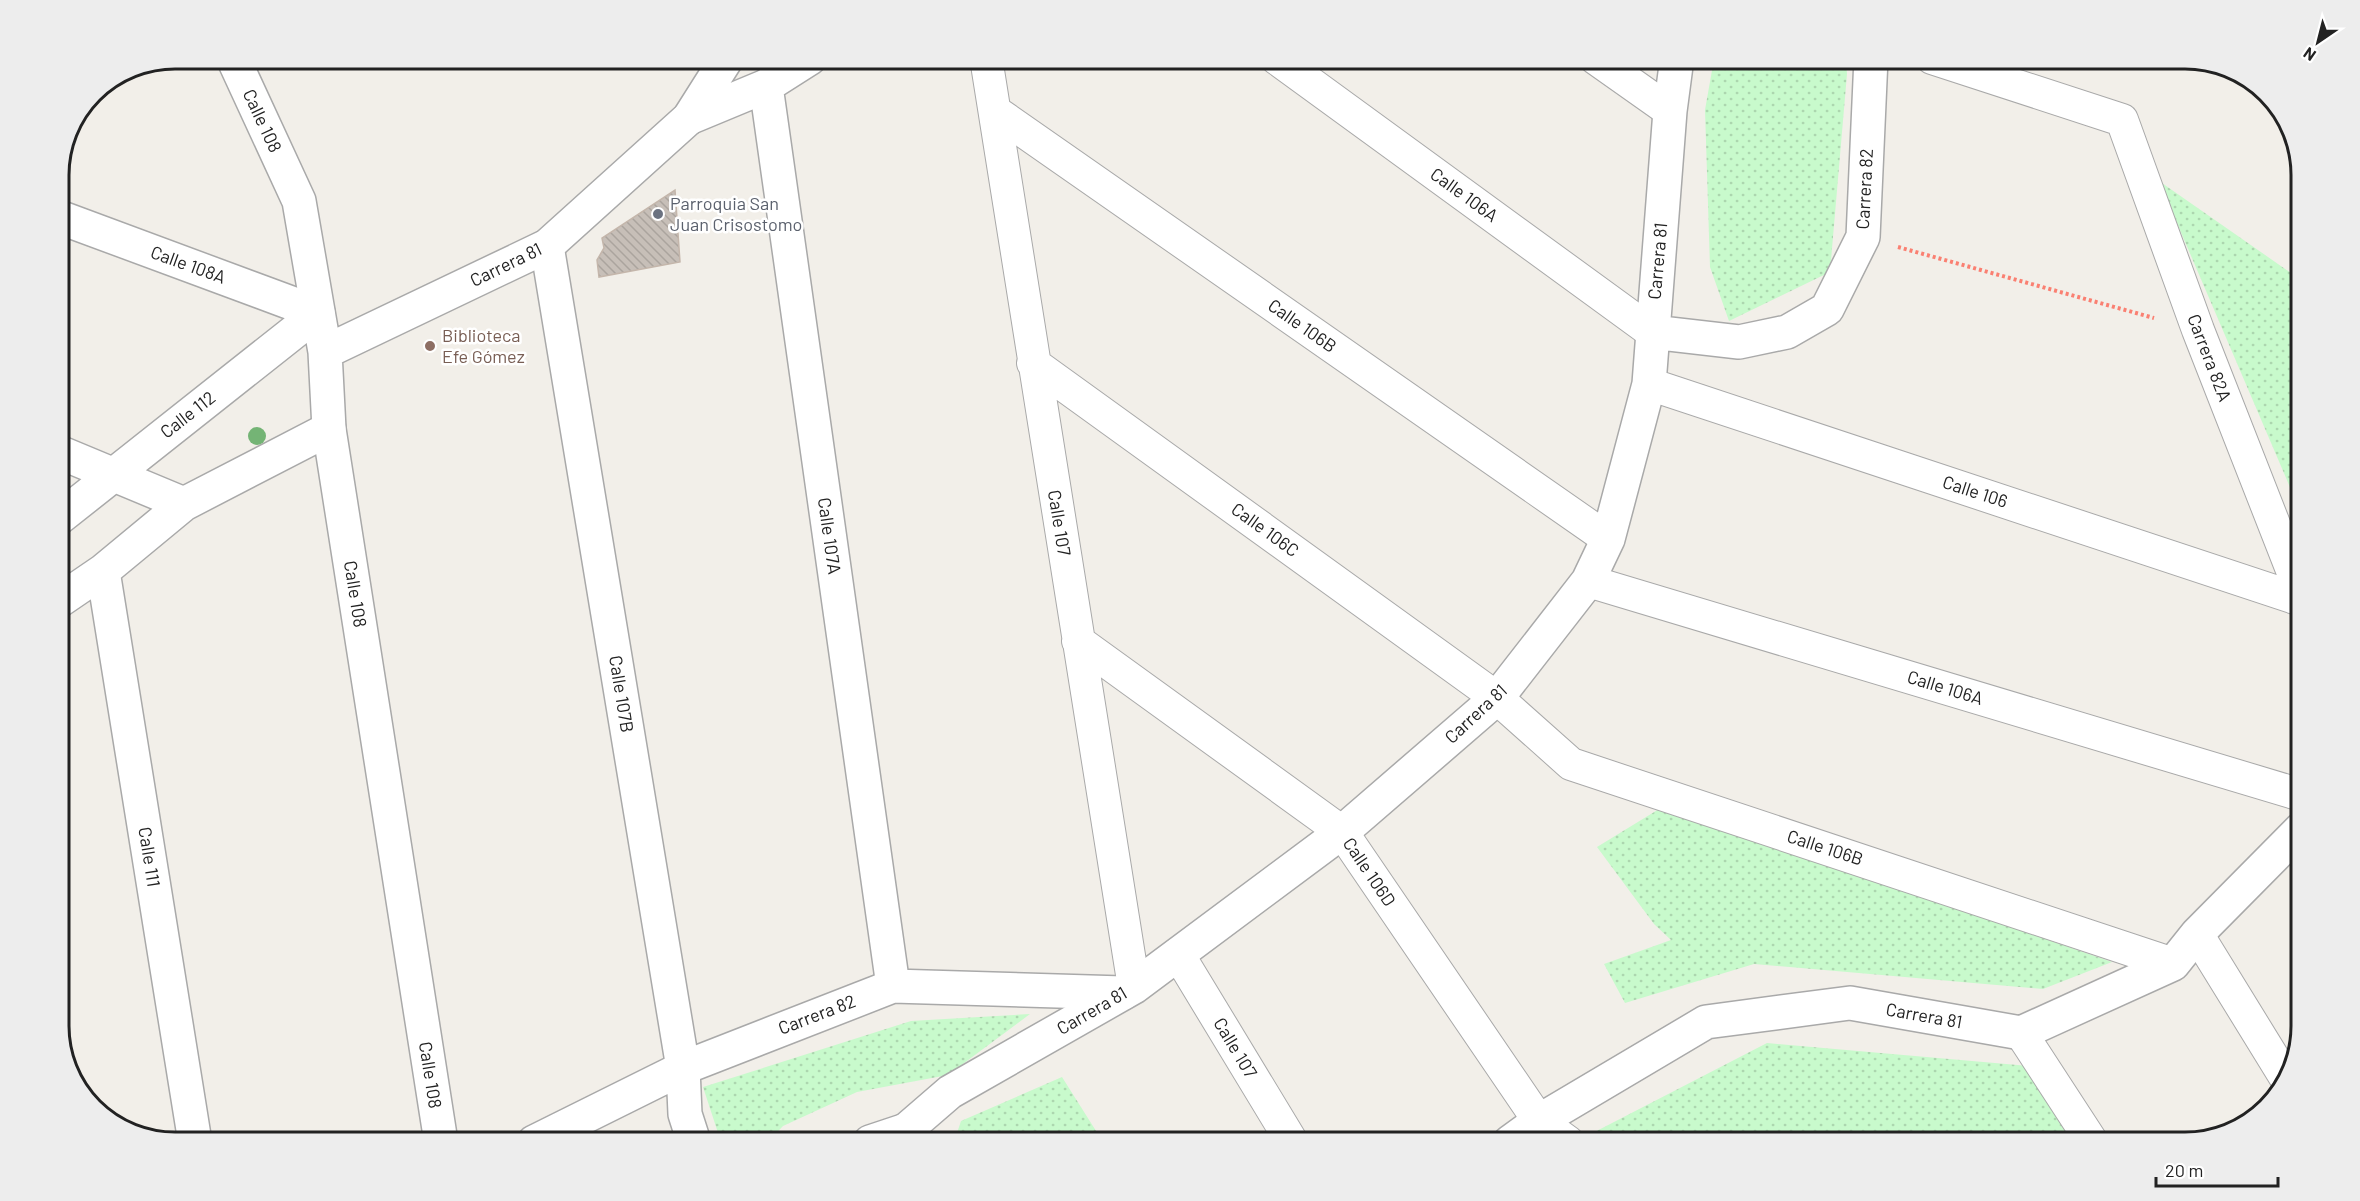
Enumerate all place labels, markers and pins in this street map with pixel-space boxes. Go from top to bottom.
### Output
place label: Parroquia San Juan Crisostomo [670,192,802,235]
marker: Parroquia San Juan Crisostomo [651,207,665,221]
place label: Biblioteca Efe Gómez [442,324,525,367]
marker: Biblioteca Efe Gómez [423,339,437,353]

